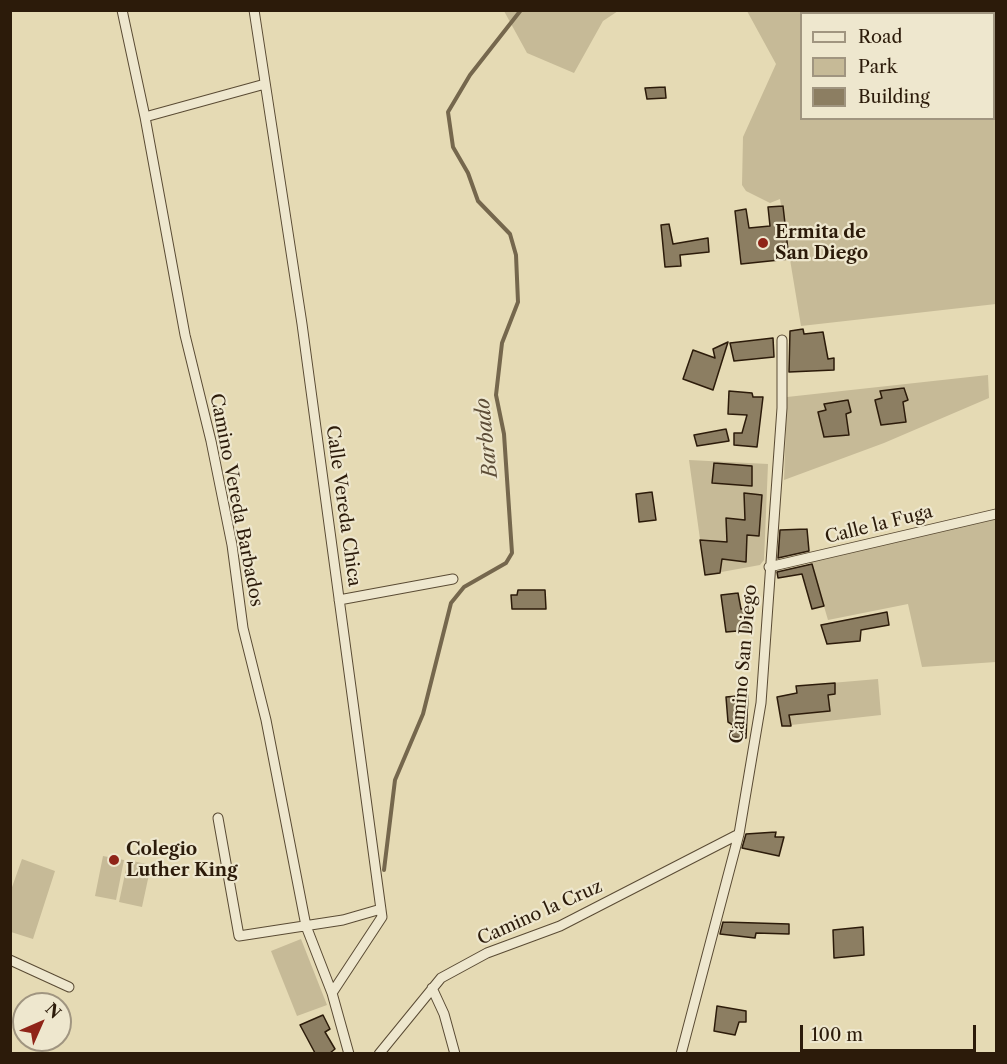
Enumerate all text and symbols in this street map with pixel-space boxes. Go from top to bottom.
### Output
legend [800,12,995,120]
text: Road [858,26,903,48]
text: Park [858,56,897,78]
text: Building [858,86,930,108]
place label: Ermita de San Diego [775,222,868,264]
marker: Ermita de San Diego [756,236,770,250]
street label: Camino Vereda Barbados [205,392,267,608]
water label: Barbado [471,397,503,479]
street label: Calle Vereda Chica [321,424,365,588]
street label: Calle la Fuga [823,501,935,549]
street label: Camino San Diego [726,584,762,744]
place label: Colegio Luther King [126,839,238,882]
marker: Colegio Luther King [107,853,121,867]
street label: Camino la Cruz [474,876,606,950]
north arrow [12,992,72,1052]
text: N [41,999,65,1023]
scale bar [803,1013,978,1051]
text: 100 m [811,1024,863,1046]

